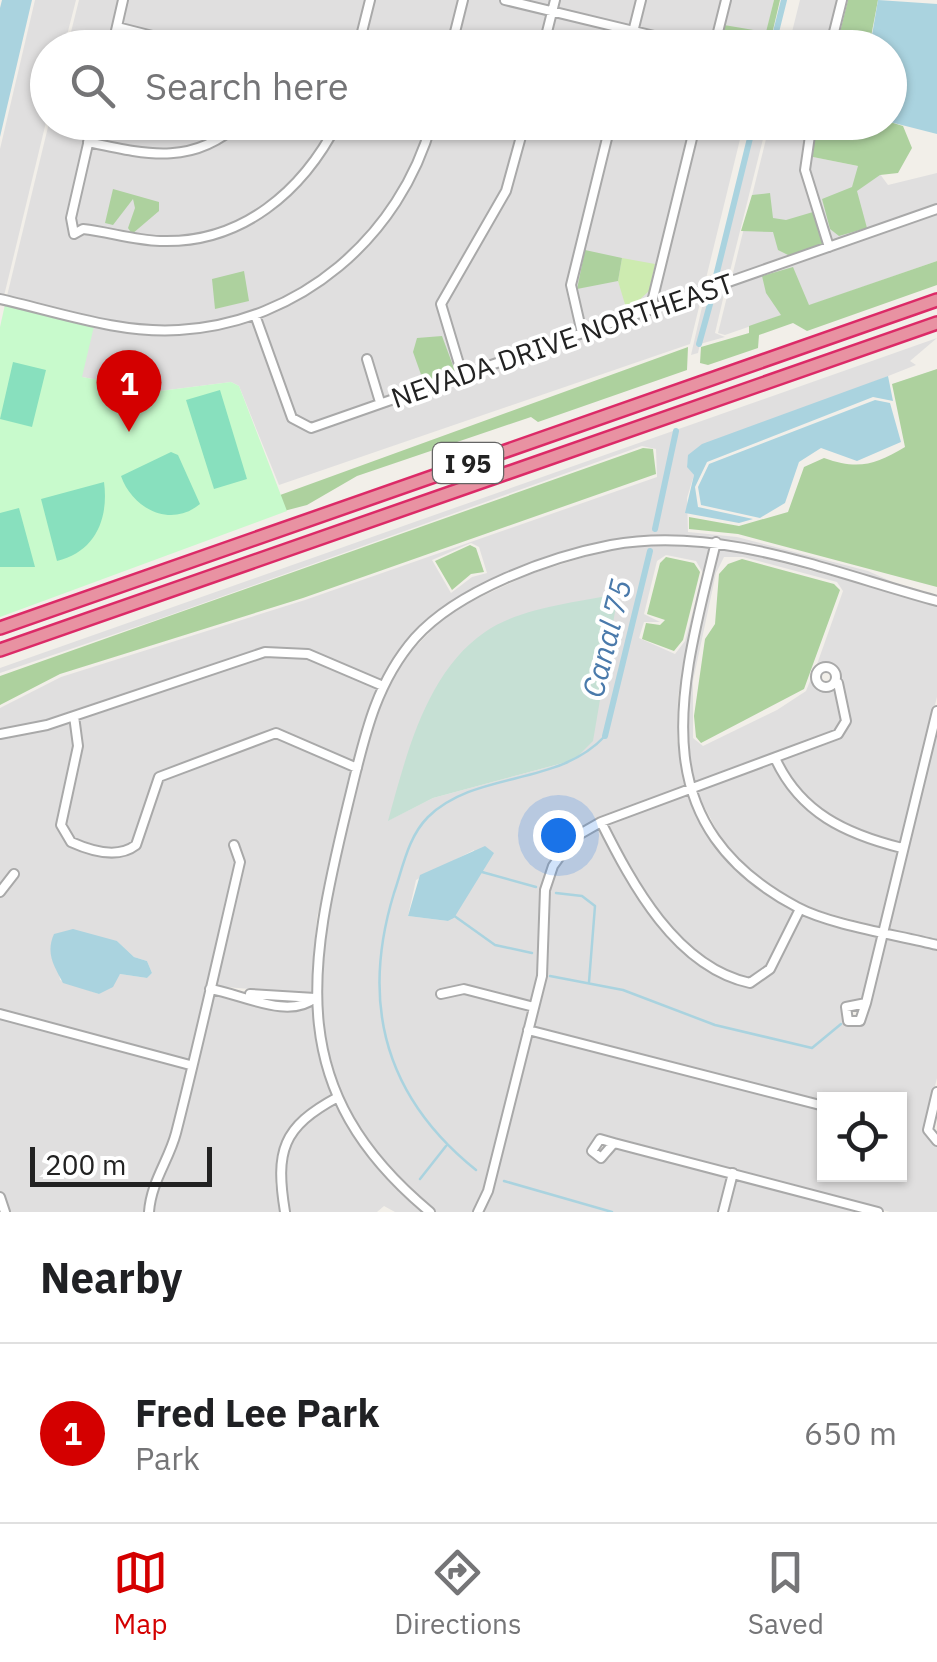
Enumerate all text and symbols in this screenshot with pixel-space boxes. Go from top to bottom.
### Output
search box [30,30,907,140]
icon: search [65,58,120,113]
text: Search here [145,61,349,110]
street label: NEVADA DRIVE NORTHEAST [386,264,738,416]
pin: 1 [96,350,162,432]
road number: I 95 [433,443,503,483]
water label: Canal 75 [572,575,640,701]
your location [533,810,584,861]
map controls [817,1092,907,1182]
button: locate [817,1092,907,1182]
scale bar [30,1142,212,1186]
text: 200 m [45,1146,126,1183]
text: Nearby [40,1250,182,1305]
text: Fred Lee Park [135,1388,379,1437]
text: 1 [63,1412,82,1454]
text: 650 m [804,1412,897,1454]
text: Park [135,1437,200,1479]
tab: Map [113,1545,168,1642]
tab: Directions [394,1545,522,1642]
tab: Saved [748,1545,824,1642]

